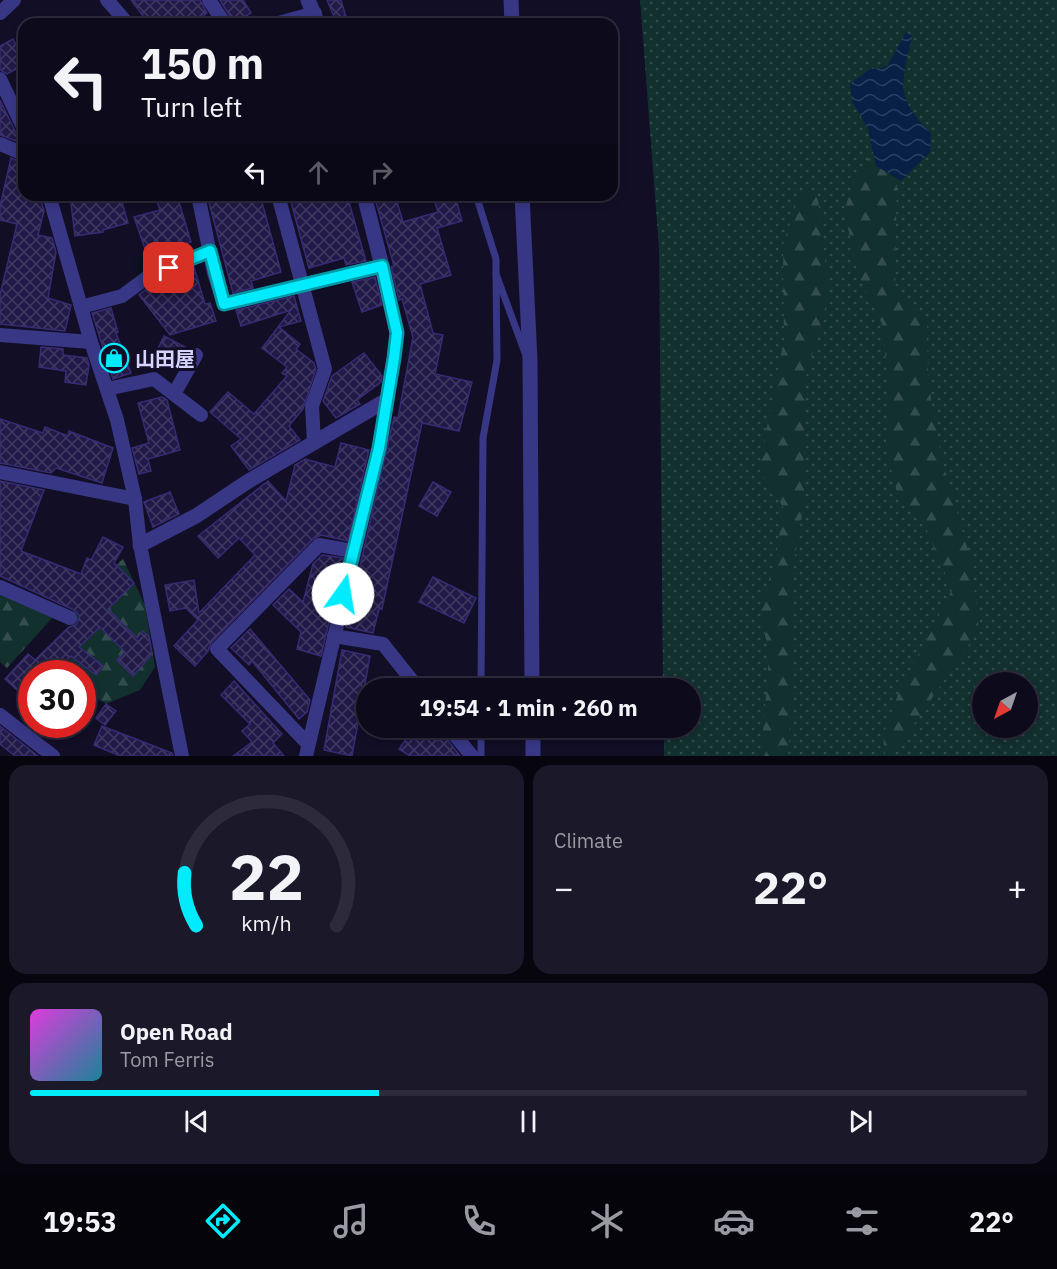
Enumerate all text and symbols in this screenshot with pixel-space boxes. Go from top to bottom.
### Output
text: 150 m [141,36,264,91]
icon: left [42,42,120,120]
text: Turn left [141,89,242,124]
icon: left [239,156,272,189]
icon: ahead [302,156,335,189]
icon: right [365,156,398,189]
pin [143,242,194,293]
icon: arrive [152,251,185,284]
shop icon: 山田屋 [98,342,130,374]
place label: 山田屋 [135,345,195,372]
position arrow [311,562,375,626]
speed limit sign: 30 [18,660,96,738]
north arrow [972,672,1038,738]
map controls [972,672,1038,738]
text: 19:54 · 1 min · 260 m [419,693,638,722]
text: Climate [554,827,623,854]
text: 22 [229,836,304,917]
text: 22° [753,858,828,916]
text: − [554,866,574,909]
text: + [1007,866,1027,909]
text: km/h [241,910,292,938]
text: Open Road [120,1017,233,1046]
text: Tom Ferris [120,1046,215,1073]
icon: previous [180,1105,213,1138]
icon: pause [512,1105,545,1138]
icon: next [844,1105,877,1138]
icon: directions [202,1200,244,1242]
icon: music [330,1200,372,1242]
icon: phone [458,1200,500,1242]
icon: climate [586,1200,628,1242]
icon: car [713,1200,755,1242]
icon: filters [841,1200,883,1242]
text: 19:53 [43,1204,117,1239]
text: 22° [969,1204,1014,1239]

